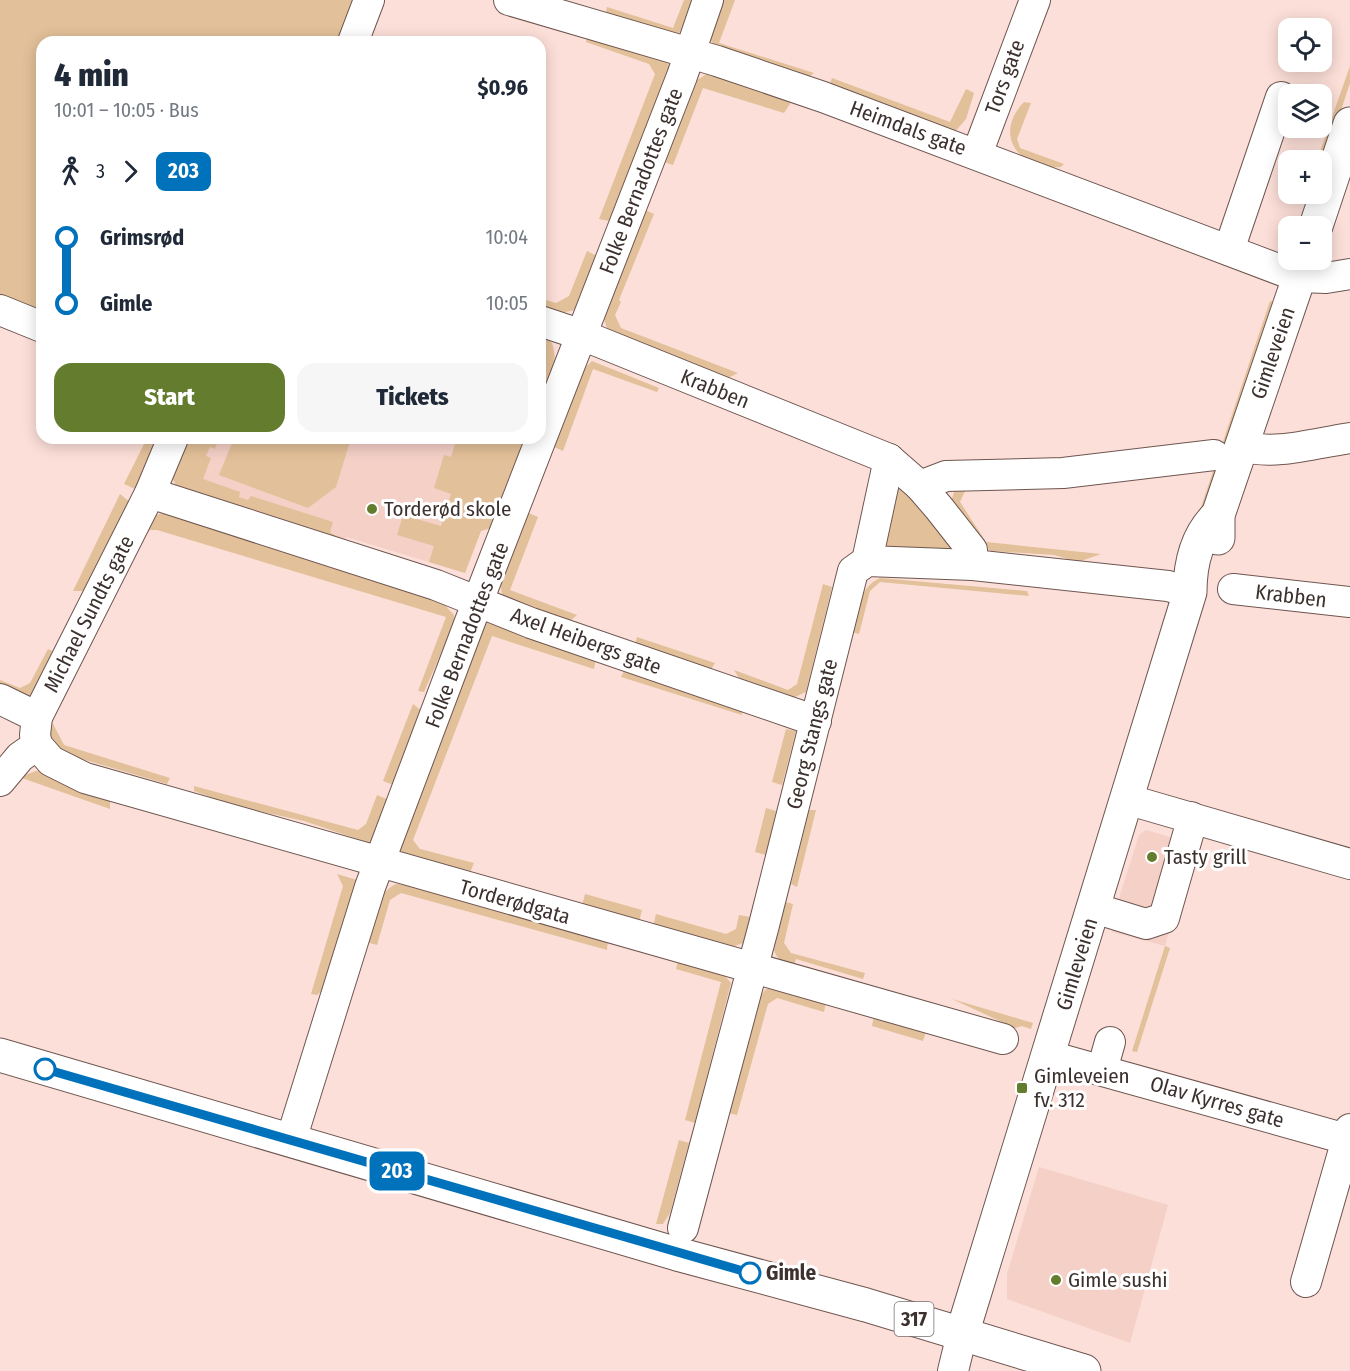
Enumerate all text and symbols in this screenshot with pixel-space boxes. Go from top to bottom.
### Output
map controls [1278,18,1332,270]
button: locate [1278,18,1332,72]
street label: Tors gate [980,36,1030,118]
text: 4 min [54,55,129,95]
text: $0.96 [478,74,528,101]
street label: Folke Bernadottes gate [594,84,688,278]
button: layers [1278,84,1332,138]
street label: Heimdals gate [846,95,970,161]
text: 10:01 – 10:05 · Bus [54,98,199,122]
button: + [1278,150,1332,204]
icon: walk [54,155,87,188]
icon: forward [114,155,147,188]
text: 203 [168,158,199,184]
text: 3 [96,159,105,183]
button: − [1278,216,1332,270]
text: Grimsrød [100,224,184,251]
text: 10:04 [485,225,528,249]
text: Gimle [100,290,153,317]
text: 10:05 [486,291,528,315]
street label: Gimleveien [1245,304,1301,402]
button: Start [54,363,285,432]
button: Tickets [297,363,528,432]
street label: Krabben [677,363,753,415]
place label: Torderød skole [384,496,511,522]
marker: Torderød skole [365,502,379,516]
street label: Michael Sundts gate [38,531,140,697]
street label: Folke Bernadottes gate [420,538,514,732]
street label: Krabben [1254,579,1328,613]
street label: Axel Heibergs gate [507,602,665,680]
street label: Georg Stangs gate [781,656,843,812]
place label: Tasty grill [1164,844,1247,870]
marker: Tasty grill [1145,850,1159,864]
street label: Torderødgata [457,874,573,930]
street label: Gimleveien [1051,914,1103,1014]
unlabelled marker [34,1058,56,1080]
place label: Gimleveien fv. 312 [1034,1063,1130,1113]
street label: Olav Kyrres gate [1147,1070,1287,1134]
marker: Gimleveien fv. 312 [1015,1081,1029,1095]
line badge: 203 [362,1152,432,1190]
text: 203 [382,1158,412,1184]
place label: Gimle [766,1260,816,1286]
marker: Gimle [739,1262,761,1284]
place label: Gimle sushi [1068,1267,1168,1293]
marker: Gimle sushi [1049,1273,1063,1287]
road number: 317 [894,1302,934,1336]

